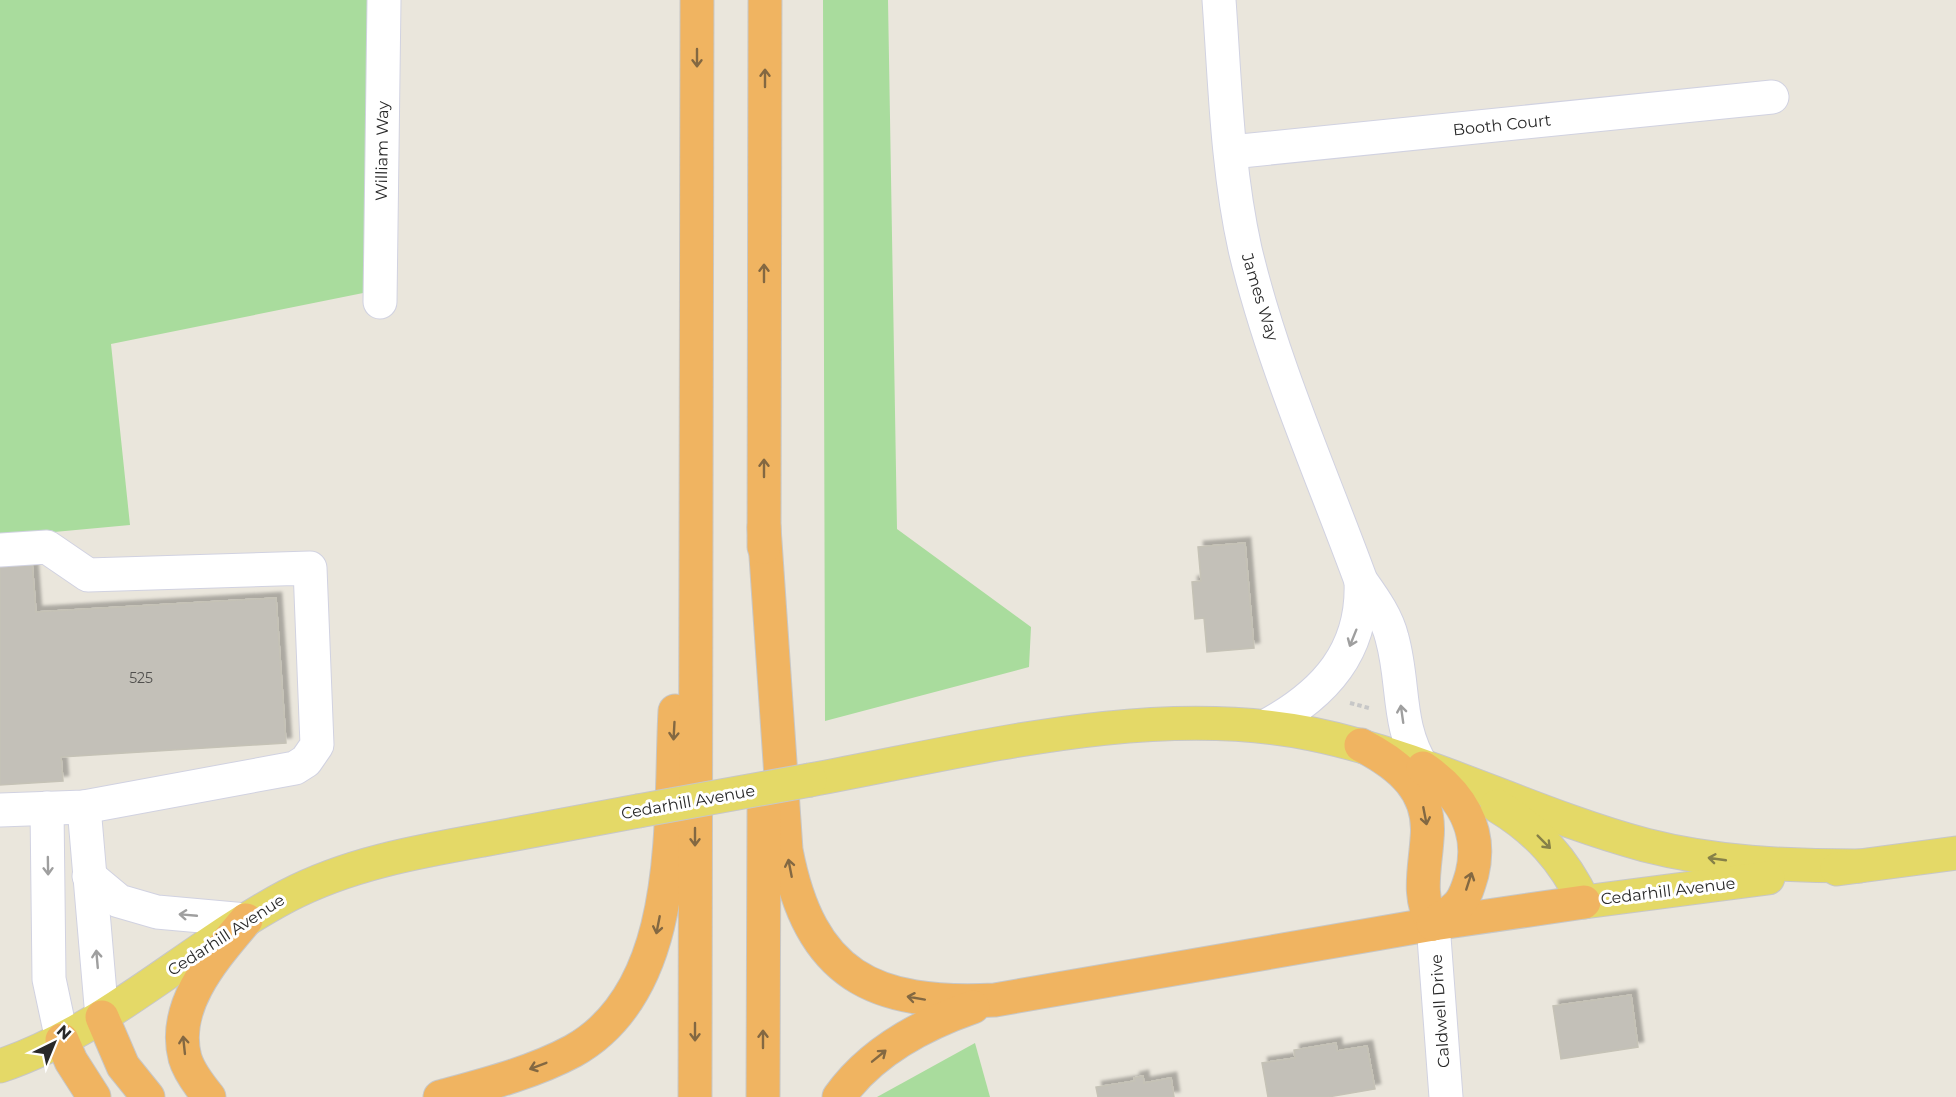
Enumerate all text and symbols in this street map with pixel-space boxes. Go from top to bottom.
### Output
one-way arrow [691,48,703,68]
one-way arrow [759,69,771,89]
street label: William Way [372,101,392,201]
street label: Booth Court [1452,110,1552,140]
street label: James Way [1237,250,1282,344]
one-way arrow [758,264,770,284]
one-way arrow [758,459,770,479]
one-way arrow [1347,628,1358,647]
house number: 525 [129,669,153,687]
one-way arrow [1397,705,1408,725]
one-way arrow [668,721,679,741]
street label: Cedarhill Avenue [620,781,756,823]
one-way arrow [1420,806,1431,825]
one-way arrow [689,826,701,846]
one-way arrow [1537,834,1552,849]
one-way arrow [1707,853,1727,864]
one-way arrow [42,856,54,876]
one-way arrow [784,859,795,878]
one-way arrow [1465,872,1476,891]
street label: Cedarhill Avenue [1600,873,1736,909]
street label: Cedarhill Avenue [164,890,288,980]
one-way arrow [178,909,198,920]
one-way arrow [652,915,663,935]
one-way arrow [91,949,102,969]
street label: Caldwell Drive [1427,953,1453,1069]
one-way arrow [907,992,926,1003]
north arrow [24,1013,84,1073]
text: N [53,1021,75,1044]
one-way arrow [689,1021,701,1041]
one-way arrow [757,1029,769,1049]
one-way arrow [178,1036,189,1056]
one-way arrow [871,1049,887,1062]
one-way arrow [529,1062,548,1073]

